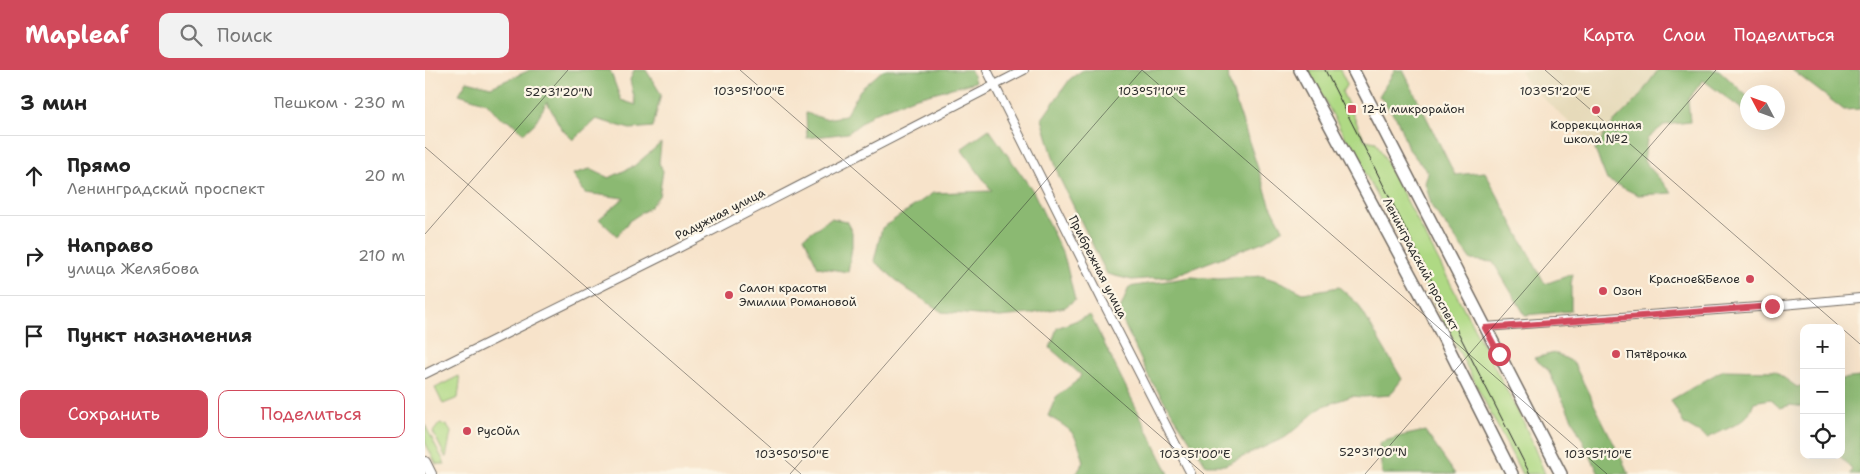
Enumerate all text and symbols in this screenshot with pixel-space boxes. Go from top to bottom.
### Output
search box [159,13,509,58]
text: Mapleaf [25,19,129,51]
icon: search [177,21,205,49]
text: Поиск [217,23,272,48]
text: Карта [1583,23,1634,47]
text: Слои [1662,23,1706,47]
text: Поделиться [1734,23,1835,47]
text: 103°51'00"E [714,83,784,99]
text: 103°51'10"E [1118,83,1186,99]
text: 103°51'20"E [1520,83,1590,99]
text: 52°31'20"N [525,84,593,100]
north arrow [1740,85,1785,130]
text: 3 мин [20,89,87,117]
text: Пешком · 230 m [274,92,405,113]
place label: 12-й микрорайон [1362,101,1465,117]
marker: 12-й микрорайон [1346,103,1358,115]
marker: Коррекционная школа №2 [1590,104,1602,116]
place label: Коррекционная школа №2 [1550,117,1642,147]
text: Прямо [67,153,131,178]
icon: ahead [20,162,48,190]
text: 20 m [364,165,405,186]
text: Ленинградский проспект [67,178,265,199]
street label: Радужная улица [672,184,768,244]
street label: Ленинградский проспект [1379,195,1463,334]
street label: Прибрежная улица [1065,213,1131,322]
text: Направо [67,233,153,258]
icon: right [20,242,48,270]
text: 210 m [358,245,405,266]
text: улица Желябова [67,258,199,279]
place label: Красное&Белое [1649,271,1740,287]
marker: Красное&Белое [1744,273,1756,285]
place label: Салон красоты Эмилии Романовой [739,280,857,310]
place label: Озон [1613,283,1642,299]
marker: Озон [1597,285,1609,297]
marker: Салон красоты Эмилии Романовой [723,289,735,301]
route end [1761,295,1784,318]
icon: arrive [20,322,48,350]
text: Пункт назначения [67,323,252,348]
map controls [1800,324,1845,459]
button: + [1800,324,1845,369]
route start [1488,343,1511,366]
place label: Пятёрочка [1626,346,1687,362]
marker: Пятёрочка [1610,348,1622,360]
button: − [1800,369,1845,414]
button: Сохранить [20,390,208,438]
button: Поделиться [218,390,405,438]
button: locate [1800,414,1845,459]
place label: РусОйл [477,423,520,439]
marker: РусОйл [461,425,473,437]
text: 52°31'00"N [1339,444,1407,460]
text: 103°50'50"E [755,446,829,462]
text: 103°51'00"E [1160,446,1230,462]
text: 103°51'10"E [1564,446,1632,462]

